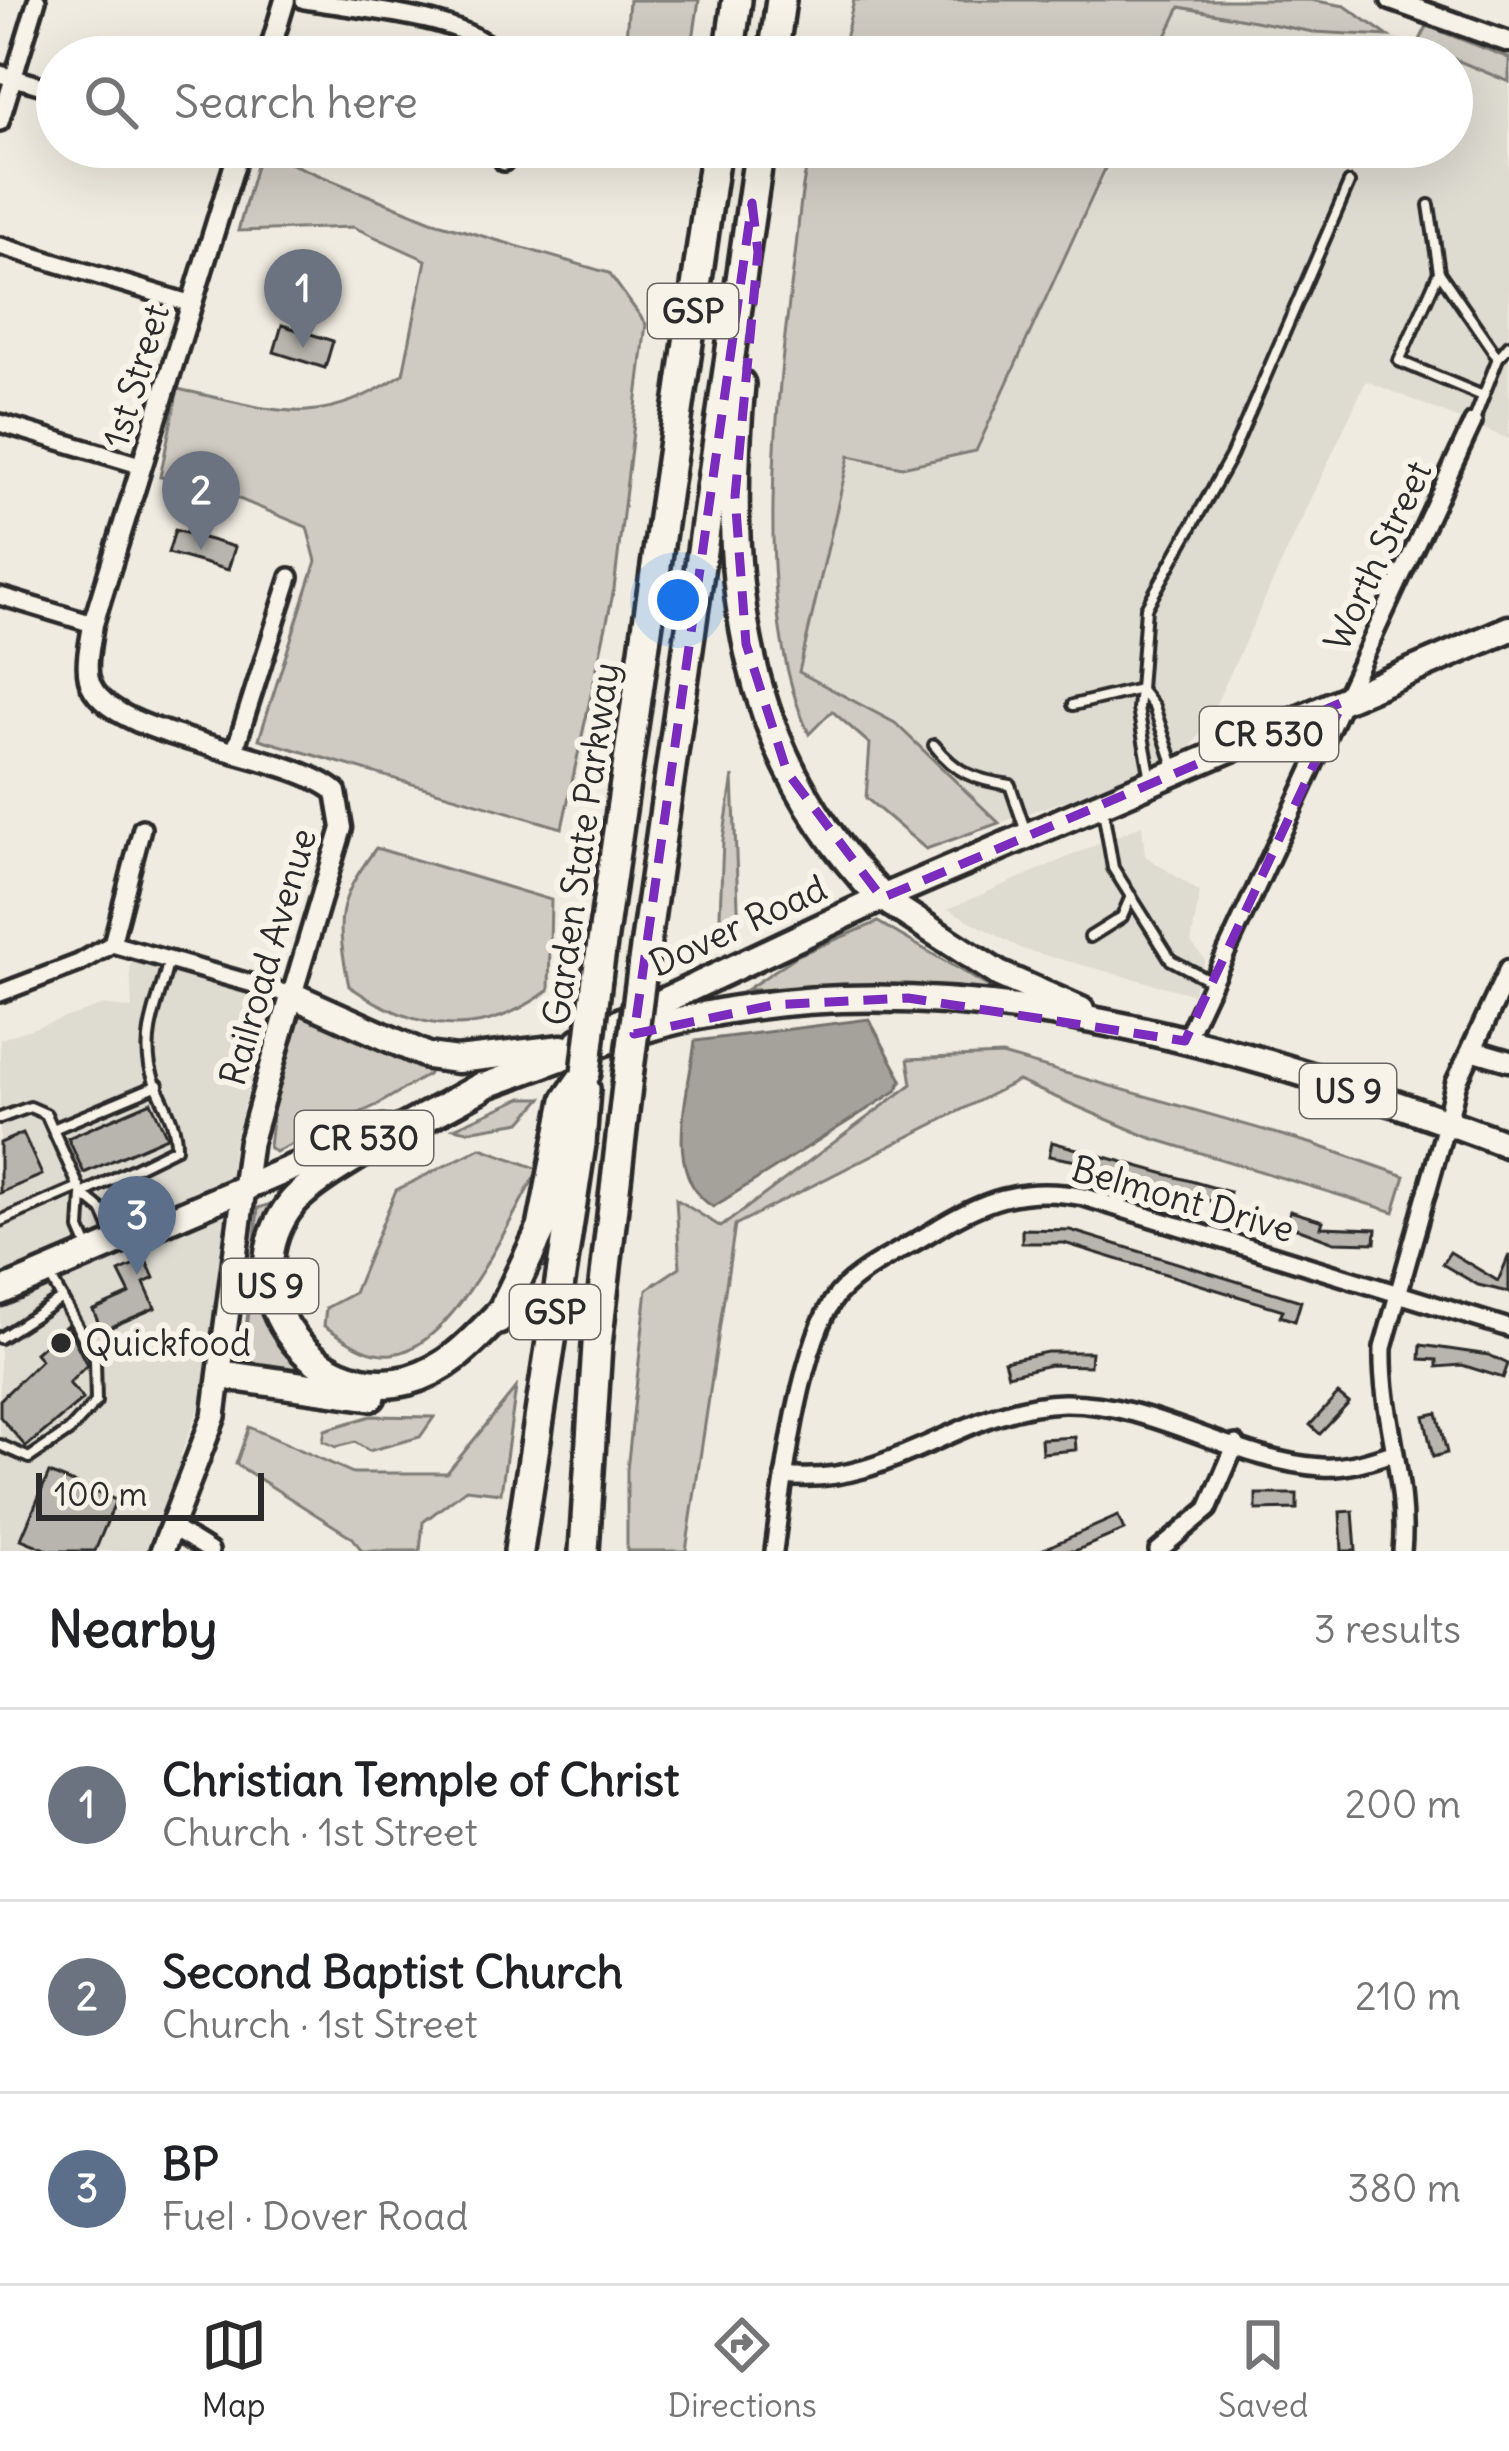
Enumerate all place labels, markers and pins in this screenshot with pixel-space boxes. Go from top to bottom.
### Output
pin: 1 [264,249,342,348]
pin: 2 [162,451,240,550]
pin: 3 [98,1176,176,1275]
place label: Quickfood [85,1321,251,1366]
marker: Quickfood [48,1330,74,1356]

